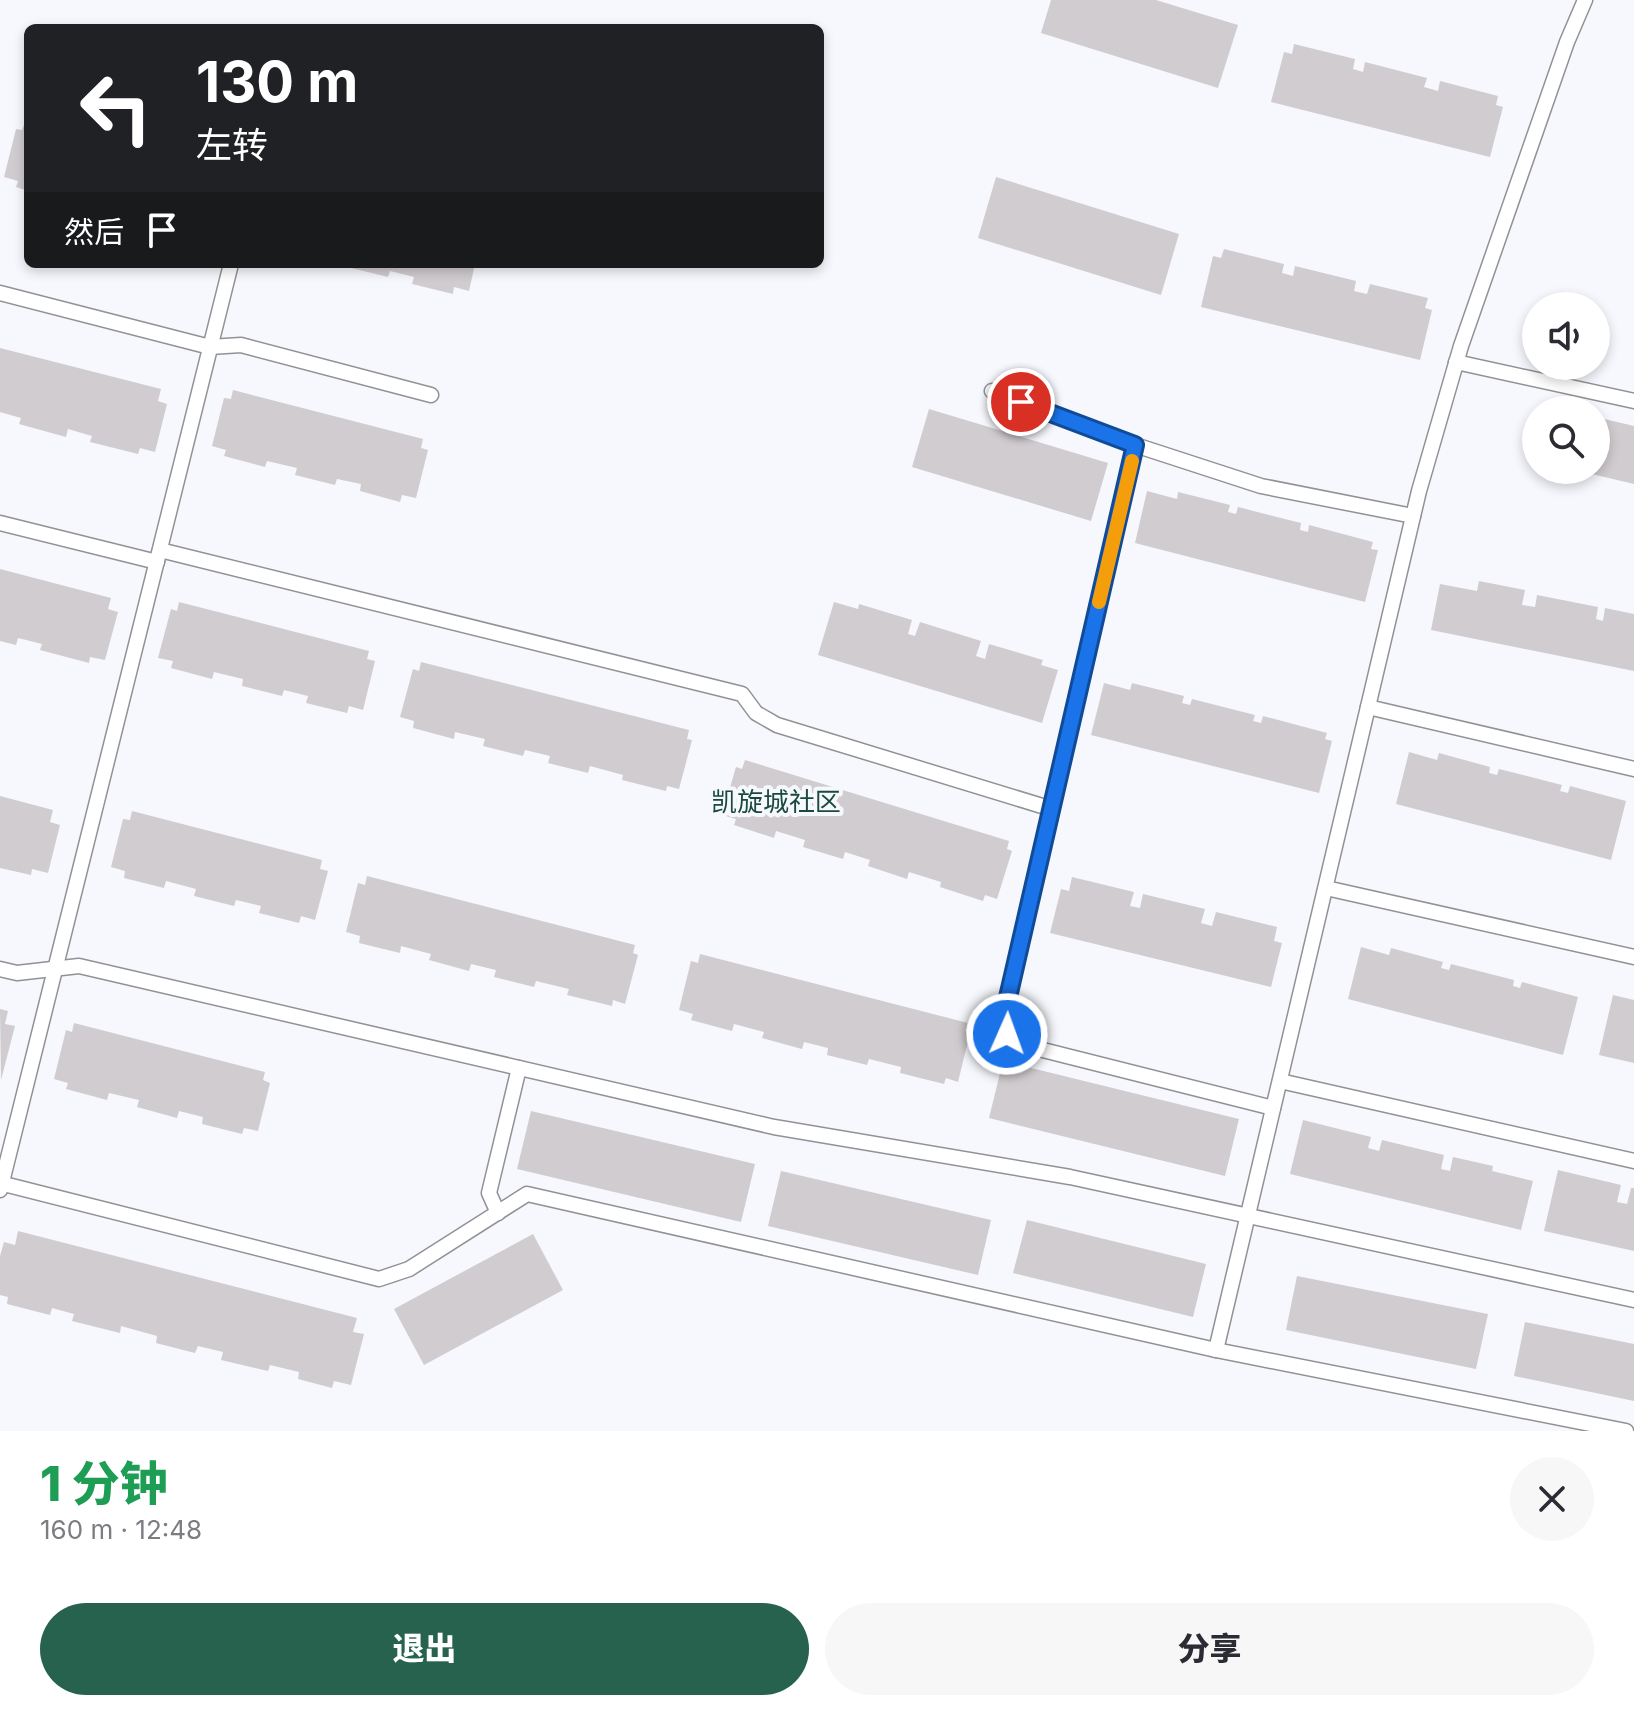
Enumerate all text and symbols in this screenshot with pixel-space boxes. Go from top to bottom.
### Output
text: 130 m [196,48,358,116]
icon: left [64,56,168,160]
text: 左转 [196,123,268,167]
icon: arrive [140,208,184,252]
text: 然后 [64,214,124,250]
map controls [1522,292,1610,484]
button: sound [1522,292,1610,380]
pin [987,368,1055,436]
icon: arrive [999,380,1043,424]
button: search [1522,396,1610,484]
district label: 凯旋城社区 [711,786,841,817]
position arrow [965,992,1049,1076]
text: 1 分钟 [40,1454,168,1513]
button: close [1510,1457,1594,1541]
text: 160 m · 12:48 [40,1514,202,1545]
button: 退出 [40,1603,809,1695]
button: 分享 [825,1603,1594,1695]

